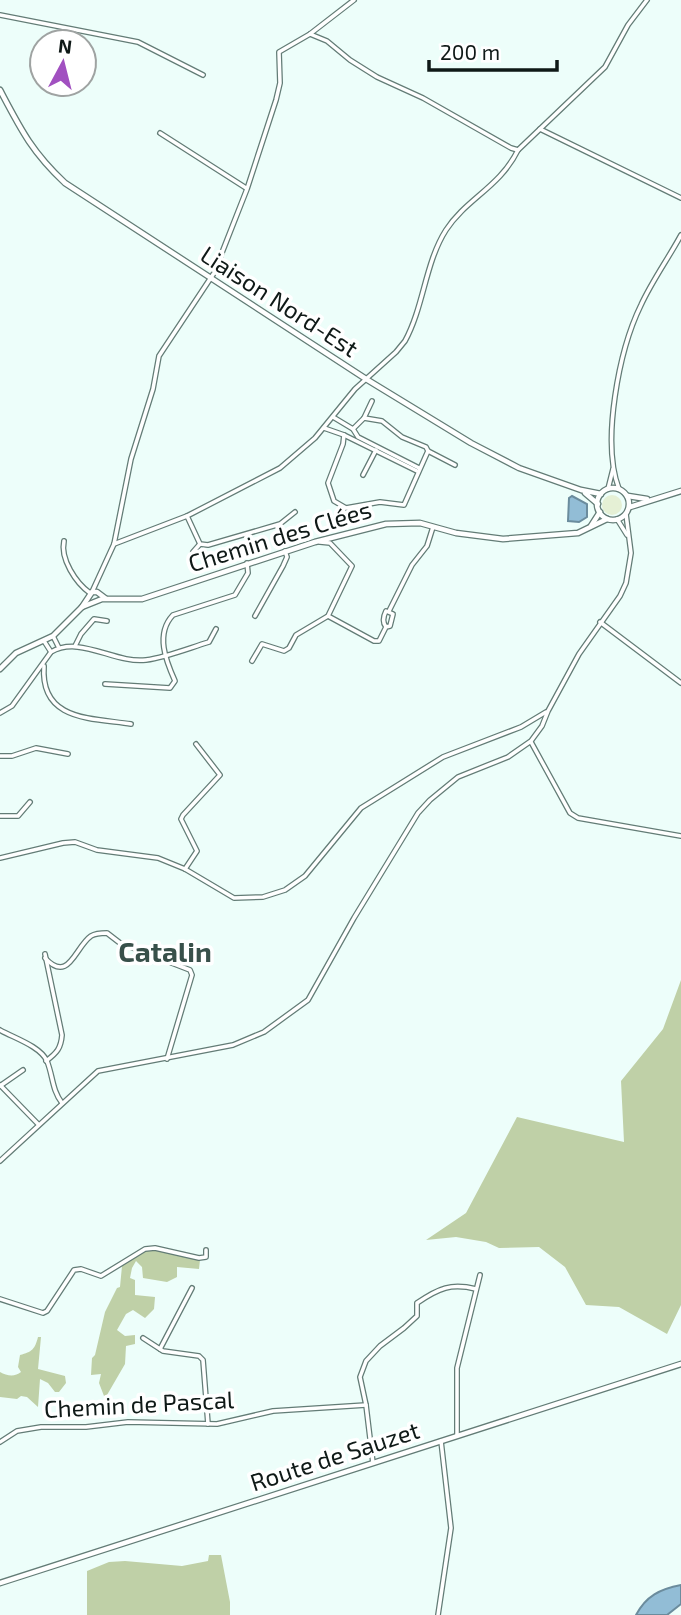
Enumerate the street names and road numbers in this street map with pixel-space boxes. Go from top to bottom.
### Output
street label: Liaison Nord-Est [196,239,364,362]
street label: Chemin des Clées [185,494,375,577]
street label: Chemin de Pascal [43,1384,235,1423]
street label: Route de Sauzet [246,1415,423,1497]

